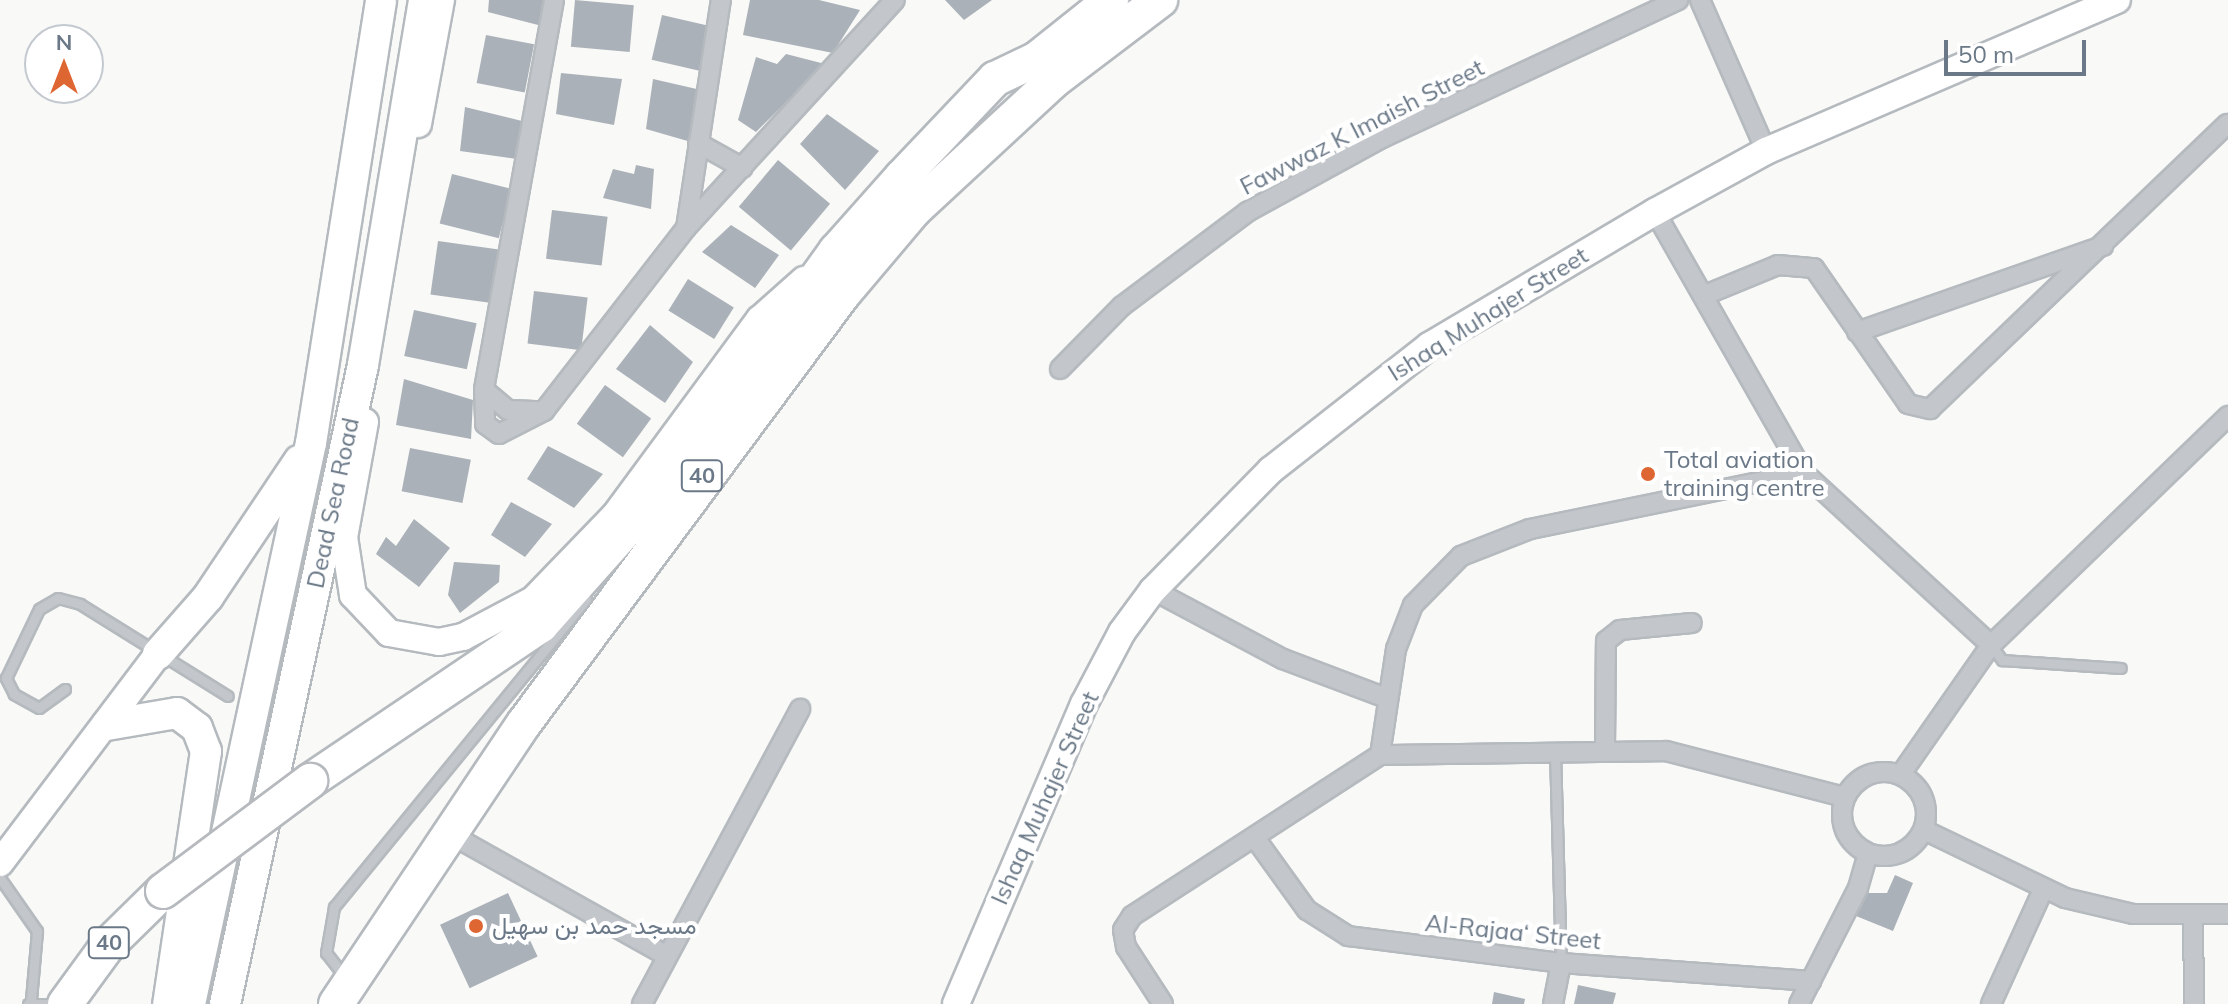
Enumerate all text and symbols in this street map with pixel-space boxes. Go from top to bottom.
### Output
north arrow [24,24,104,104]
scale bar [1948,24,2090,74]
text: N [56,28,72,56]
text: 50 m [1958,39,2014,69]
street label: Fawwaz K Imaish Street [1235,53,1489,201]
street label: Ishaq Muhajer Street [1383,241,1593,387]
street label: Dead Sea Road [301,415,365,591]
place label: Total aviation training centre [1664,446,1824,502]
road number: 40 [680,458,724,494]
marker: Total aviation training centre [1639,465,1657,483]
street label: Ishaq Muhajer Street [985,687,1105,909]
street label: Al-Rajaa‘ Street [1424,908,1602,956]
place label: مسجد حمد بن سهيل [492,912,696,940]
marker: مسجد حمد بن سهيل [467,917,485,935]
road number: 40 [87,925,131,961]

